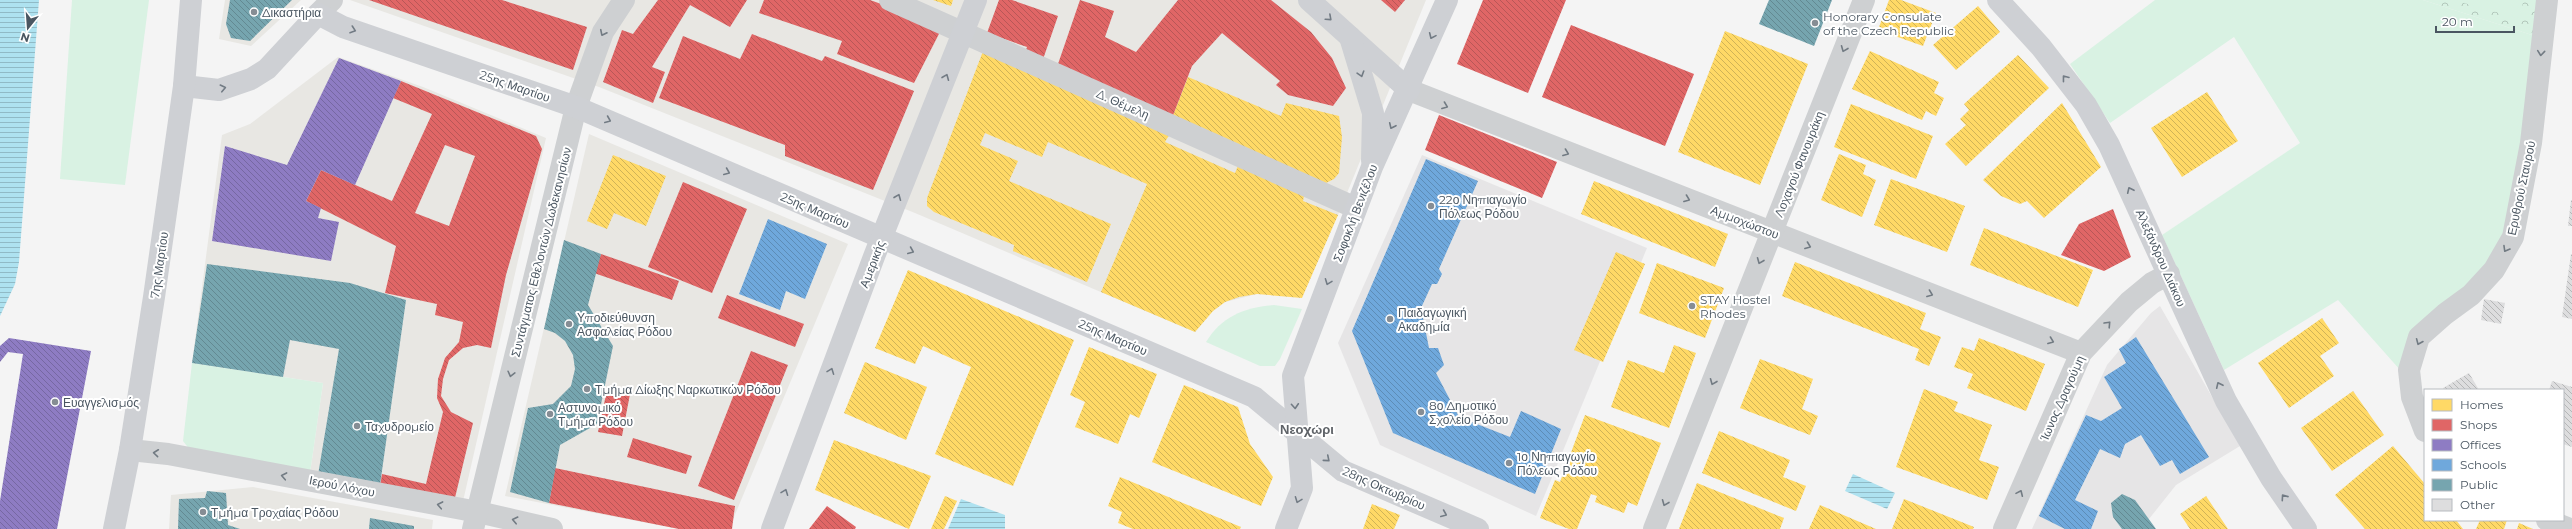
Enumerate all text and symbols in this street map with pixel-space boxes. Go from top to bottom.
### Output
place label: Δικαστήρια [262,5,321,20]
marker: Δικαστήρια [249,7,259,17]
north arrow [8,8,48,48]
scale bar [2436,8,2514,34]
place label: Honorary Consulate of the Czech Republic [1823,9,1954,38]
one-way arrow [1325,14,1332,21]
text: 20 m [2442,14,2473,29]
marker: Honorary Consulate of the Czech Republic [1810,18,1820,28]
one-way arrow [350,25,357,34]
one-way arrow [600,29,608,36]
text: N [19,30,31,46]
one-way arrow [1428,32,1436,39]
one-way arrow [1841,46,1849,53]
one-way arrow [2537,50,2546,56]
street label: 25ης Μαρτίου [478,67,552,105]
one-way arrow [1356,71,1365,78]
one-way arrow [941,73,949,81]
one-way arrow [2063,75,2070,82]
one-way arrow [220,84,226,92]
street label: Δ. Θέμελη [1094,86,1152,122]
one-way arrow [1441,101,1448,109]
street label: Λοχαγού Φανουράκη [1771,109,1827,219]
one-way arrow [603,115,611,123]
one-way arrow [1389,121,1397,129]
street label: Ερυθρού Σταυρού [2504,139,2538,237]
street label: Συντάγματος Εθελοντών Δωδεκανησίων [508,145,574,359]
one-way arrow [1562,148,1569,156]
street label: Σοφοκλή Βενιζέλου [1329,162,1381,264]
one-way arrow [723,167,730,175]
one-way arrow [2127,186,2135,194]
street label: 25ης Μαρτίου [778,189,852,231]
place label: 22ο Νηπιαγωγίο Πόλεως Ρόδου [1439,192,1527,221]
one-way arrow [893,194,901,202]
one-way arrow [1684,195,1691,203]
marker: 22ο Νηπιαγωγίο Πόλεως Ρόδου [1426,201,1436,211]
street label: Αμμοχώστου [1709,202,1781,242]
street label: Αλεξάνδρου Διάκου [2133,207,2189,309]
street label: 7ης Μαρτίου [147,231,171,299]
street label: Αμερικής [856,238,888,290]
one-way arrow [1805,242,1812,250]
one-way arrow [2504,244,2511,252]
one-way arrow [906,246,914,254]
one-way arrow [1757,258,1765,265]
one-way arrow [1325,279,1333,286]
one-way arrow [1926,289,1933,297]
place label: STAY Hostel Rhodes [1700,292,1771,321]
marker: STAY Hostel Rhodes [1687,301,1697,311]
place label: Παιδαγωγική Ακαδημία [1398,305,1467,334]
place label: Υποδιεύθυνση Ασφαλείας Ρόδου [577,310,672,339]
marker: Παιδαγωγική Ακαδημία [1385,314,1395,324]
street label: 25ης Μαρτίου [1076,316,1150,358]
marker: Υποδιεύθυνση Ασφαλείας Ρόδου [564,319,574,329]
one-way arrow [2103,321,2111,329]
one-way arrow [2047,336,2054,344]
one-way arrow [2415,338,2423,345]
street label: Ίωνος Δραγούμη [2036,353,2088,444]
one-way arrow [826,367,834,374]
one-way arrow [507,370,516,377]
one-way arrow [1709,379,1717,386]
one-way arrow [2216,381,2224,389]
place label: Τμήμα Δίωξης Ναρκωτικών Ρόδου [595,382,781,397]
marker: Τμήμα Δίωξης Ναρκωτικών Ρόδου [582,384,592,394]
legend [2424,389,2564,521]
place label: Ευαγγελισμός [63,395,139,410]
marker: Ευαγγελισμός [50,397,60,407]
text: Homes [2460,397,2503,412]
place label: 8ο Δημοτικό Σχολείο Ρόδου [1429,398,1508,427]
place label: Αστυνομικό Τμήμα Ρόδου [558,400,633,429]
one-way arrow [1291,403,1300,409]
marker: 8ο Δημοτικό Σχολείο Ρόδου [1416,407,1426,417]
marker: Αστυνομικό Τμήμα Ρόδου [545,409,555,419]
text: Shops [2460,417,2497,432]
place label: Ταχυδρομείο [365,419,434,434]
marker: Ταχυδρομείο [352,421,362,431]
district label: Νεοχώρι [1280,421,1334,437]
text: Offices [2460,437,2501,452]
one-way arrow [153,449,159,458]
place label: 1ο Νηπιαγωγίο Πόλεως Ρόδου [1517,449,1597,478]
one-way arrow [1323,454,1330,461]
text: Schools [2460,457,2506,472]
marker: 1ο Νηπιαγωγίο Πόλεως Ρόδου [1504,458,1514,468]
street label: 28ης Οκτωβρίου [1340,463,1428,513]
one-way arrow [281,472,287,480]
street label: Ιερού Λόχου [308,472,376,500]
text: Public [2460,477,2498,492]
one-way arrow [781,489,789,496]
one-way arrow [2015,490,2023,497]
one-way arrow [2281,494,2289,501]
one-way arrow [1294,496,1302,503]
text: Other [2460,497,2495,512]
one-way arrow [1661,499,1669,506]
one-way arrow [437,501,443,509]
place label: Τμήμα Τροχαίας Ρόδου [211,505,339,520]
marker: Τμήμα Τροχαίας Ρόδου [198,507,208,517]
one-way arrow [1440,510,1447,518]
one-way arrow [512,517,518,525]

